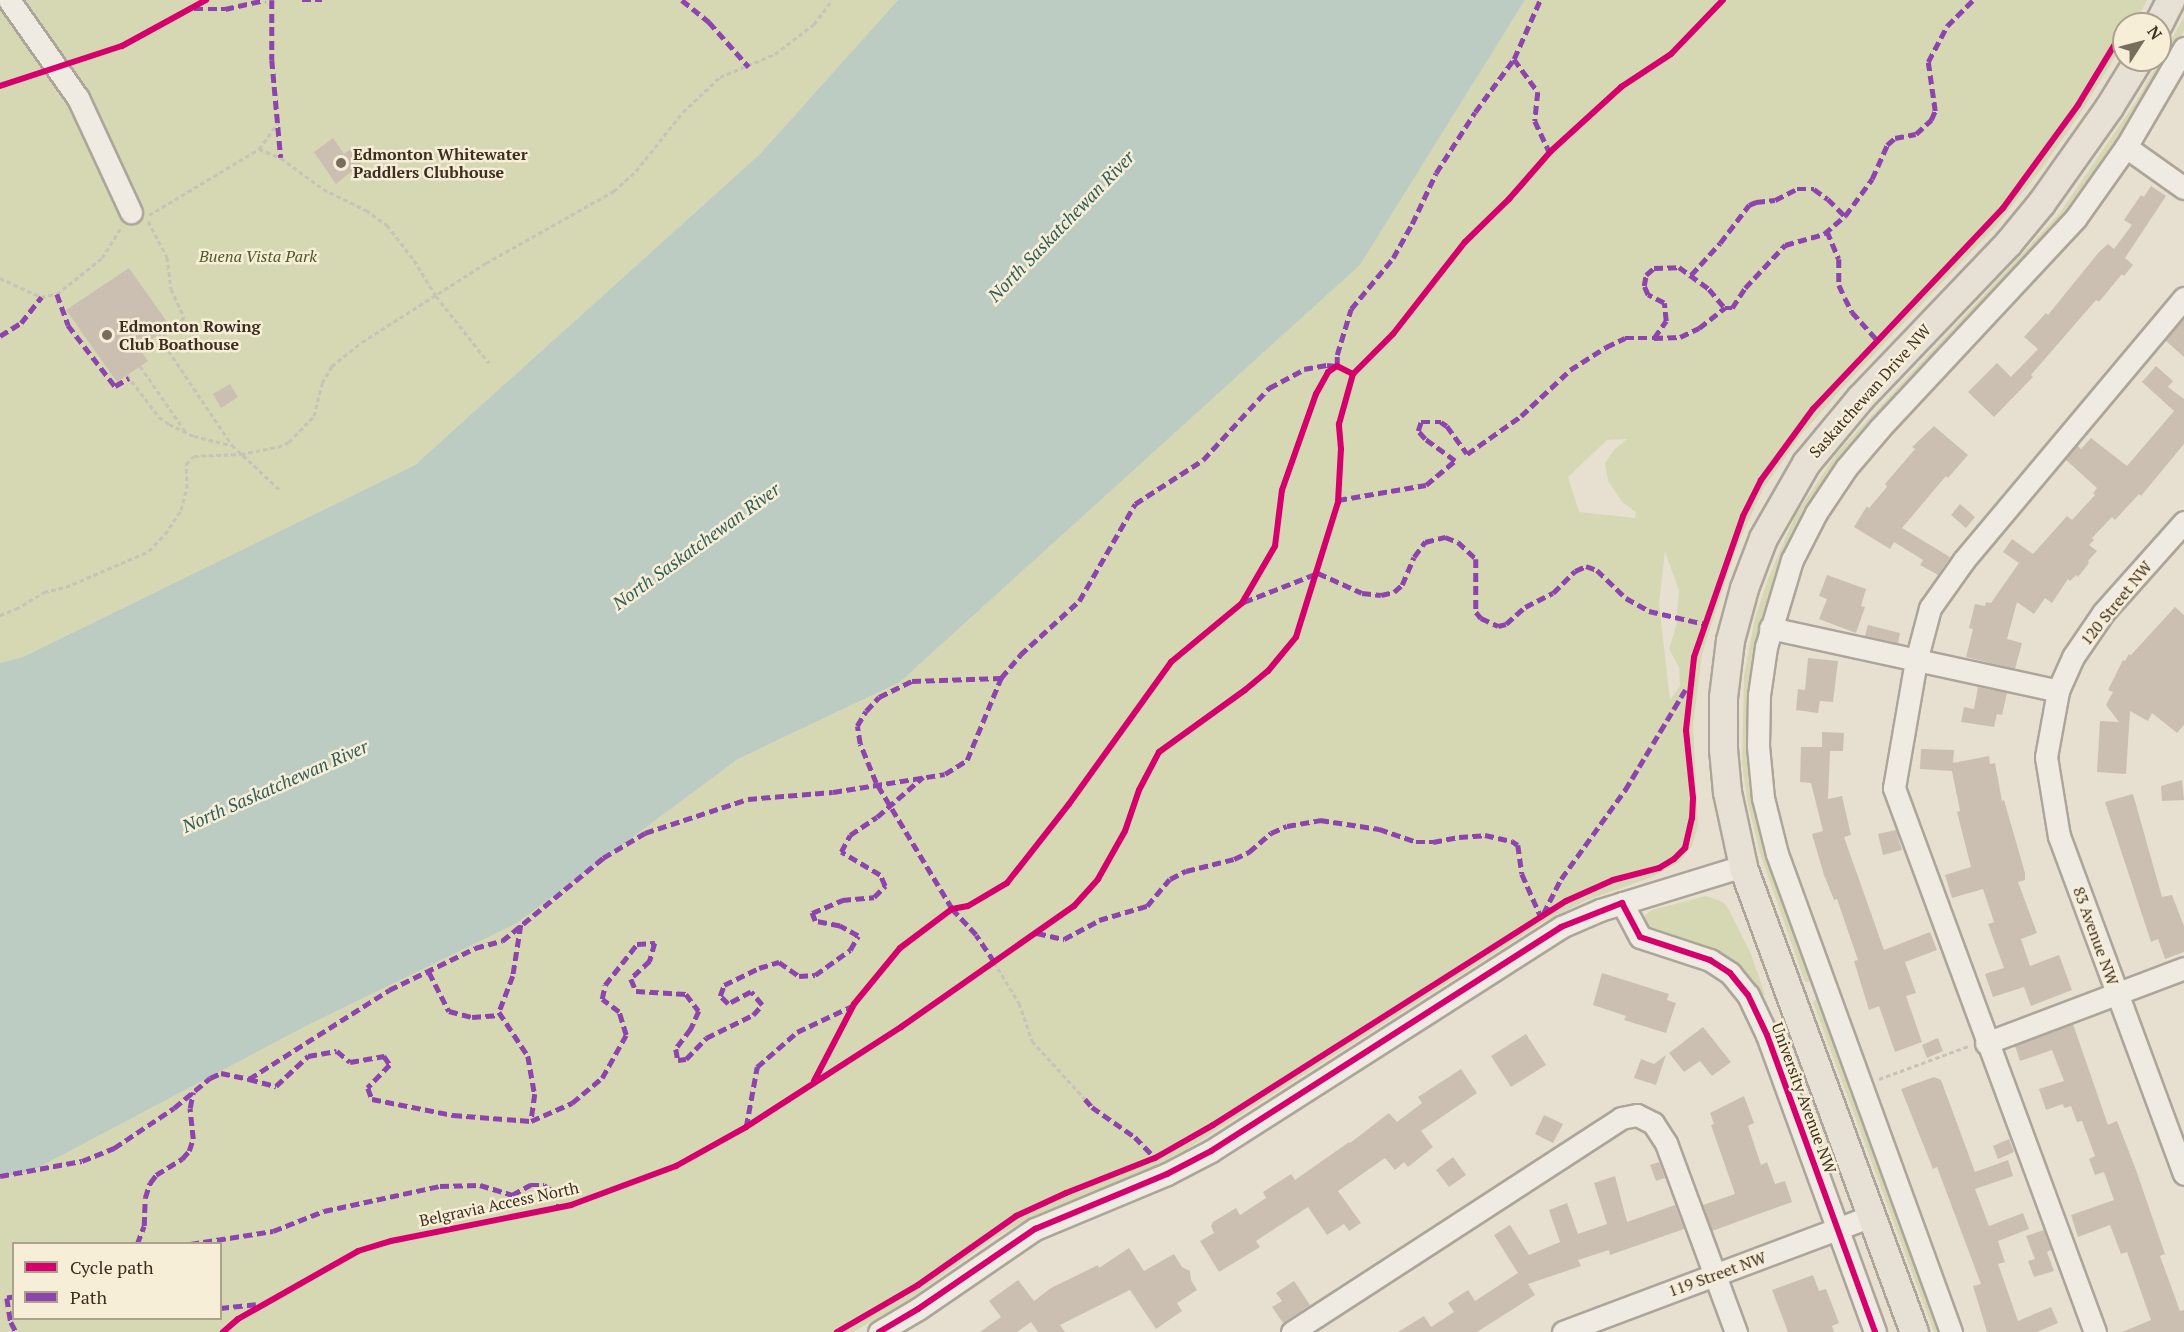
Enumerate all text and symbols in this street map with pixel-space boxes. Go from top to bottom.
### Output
north arrow [2112,12,2172,72]
text: N [2142,21,2167,44]
place label: Edmonton Whitewater Paddlers Clubhouse [353,144,528,182]
water label: North Saskatchewan River [983,146,1139,306]
marker: Edmonton Whitewater Paddlers Clubhouse [334,156,348,170]
park label: Buena Vista Park [199,246,317,266]
place label: Edmonton Rowing Club Boathouse [119,316,261,354]
street label: Saskatchewan Drive NW [1805,320,1935,462]
marker: Edmonton Rowing Club Boathouse [100,328,114,342]
water label: North Saskatchewan River [608,478,784,614]
street label: 120 Street NW [2076,557,2156,649]
water label: North Saskatchewan River [179,735,371,837]
street label: 83 Avenue NW [2069,884,2123,988]
street label: University Avenue NW [1768,1020,1840,1176]
street label: Belgravia Access North [417,1178,581,1230]
legend [12,1242,222,1320]
street label: 119 Street NW [1665,1247,1769,1301]
text: Cycle path [70,1255,154,1279]
text: Path [70,1285,107,1309]

